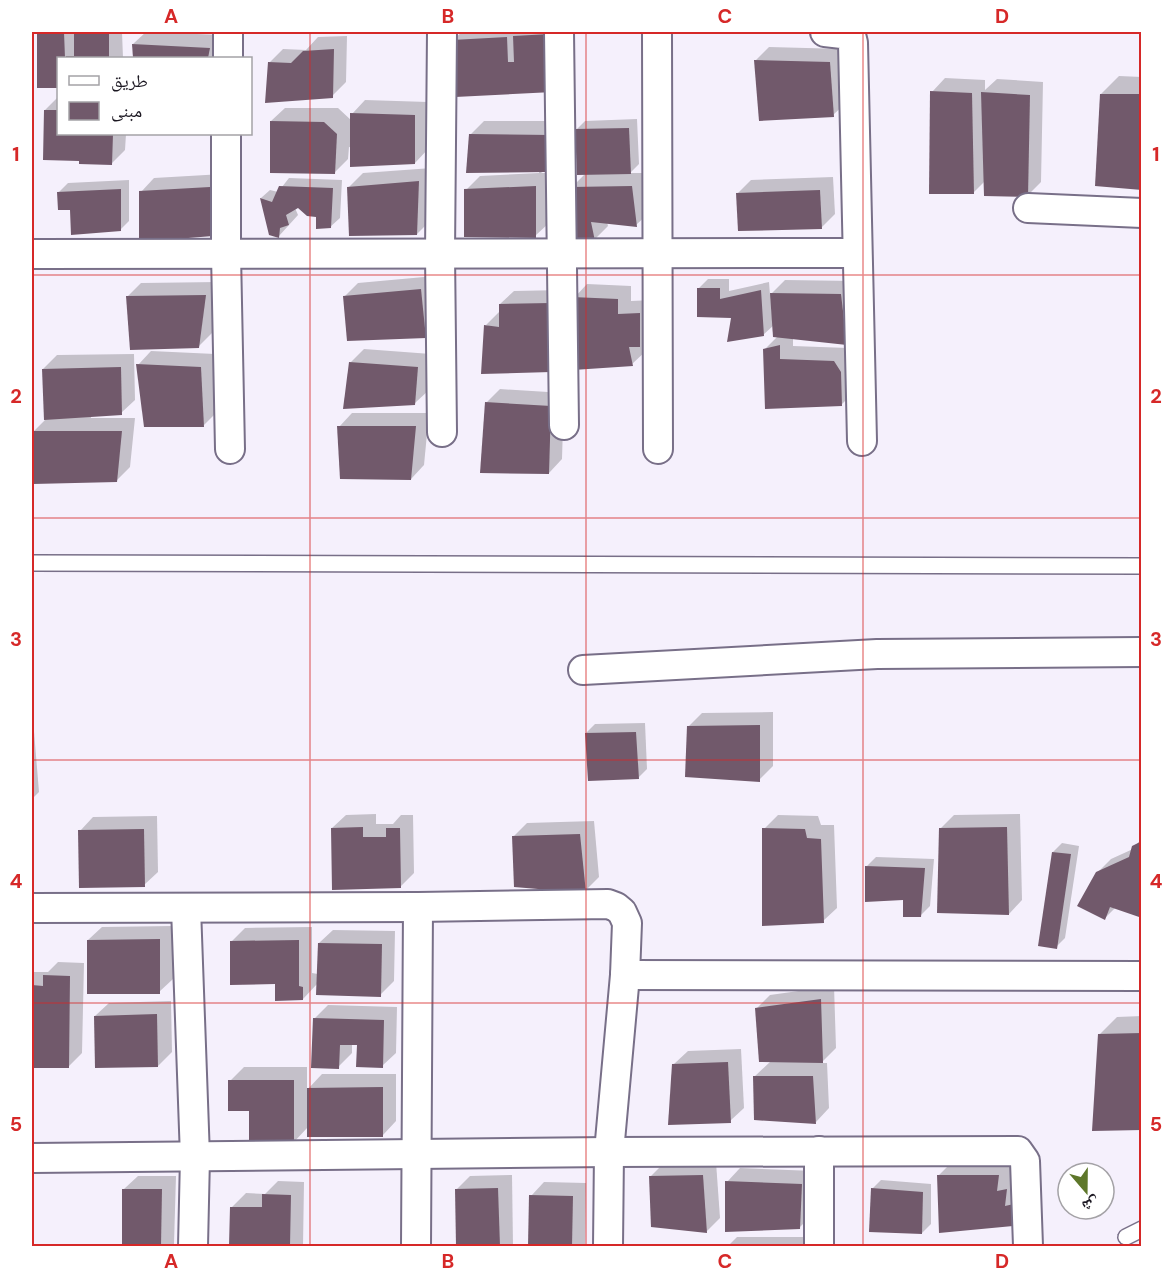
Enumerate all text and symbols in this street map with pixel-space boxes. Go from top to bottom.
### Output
text: A [164,3,178,29]
text: B [442,3,454,29]
text: C [718,3,732,29]
text: D [995,3,1009,29]
legend [57,57,252,135]
text: طريق [111,69,148,93]
text: مبنى [111,99,142,123]
text: 1 [12,141,20,167]
text: 1 [1152,141,1160,167]
text: 2 [10,383,22,409]
text: 2 [1150,383,1162,409]
text: 3 [10,626,22,652]
text: 3 [1150,626,1162,652]
text: 4 [10,868,23,894]
text: 4 [1150,868,1163,894]
text: 5 [10,1111,22,1137]
text: 5 [1150,1111,1162,1137]
north arrow [1056,1161,1116,1221]
text: ش [1079,1192,1103,1217]
text: A [164,1248,178,1274]
text: B [442,1248,454,1274]
text: C [718,1248,732,1274]
text: D [995,1248,1009,1274]

